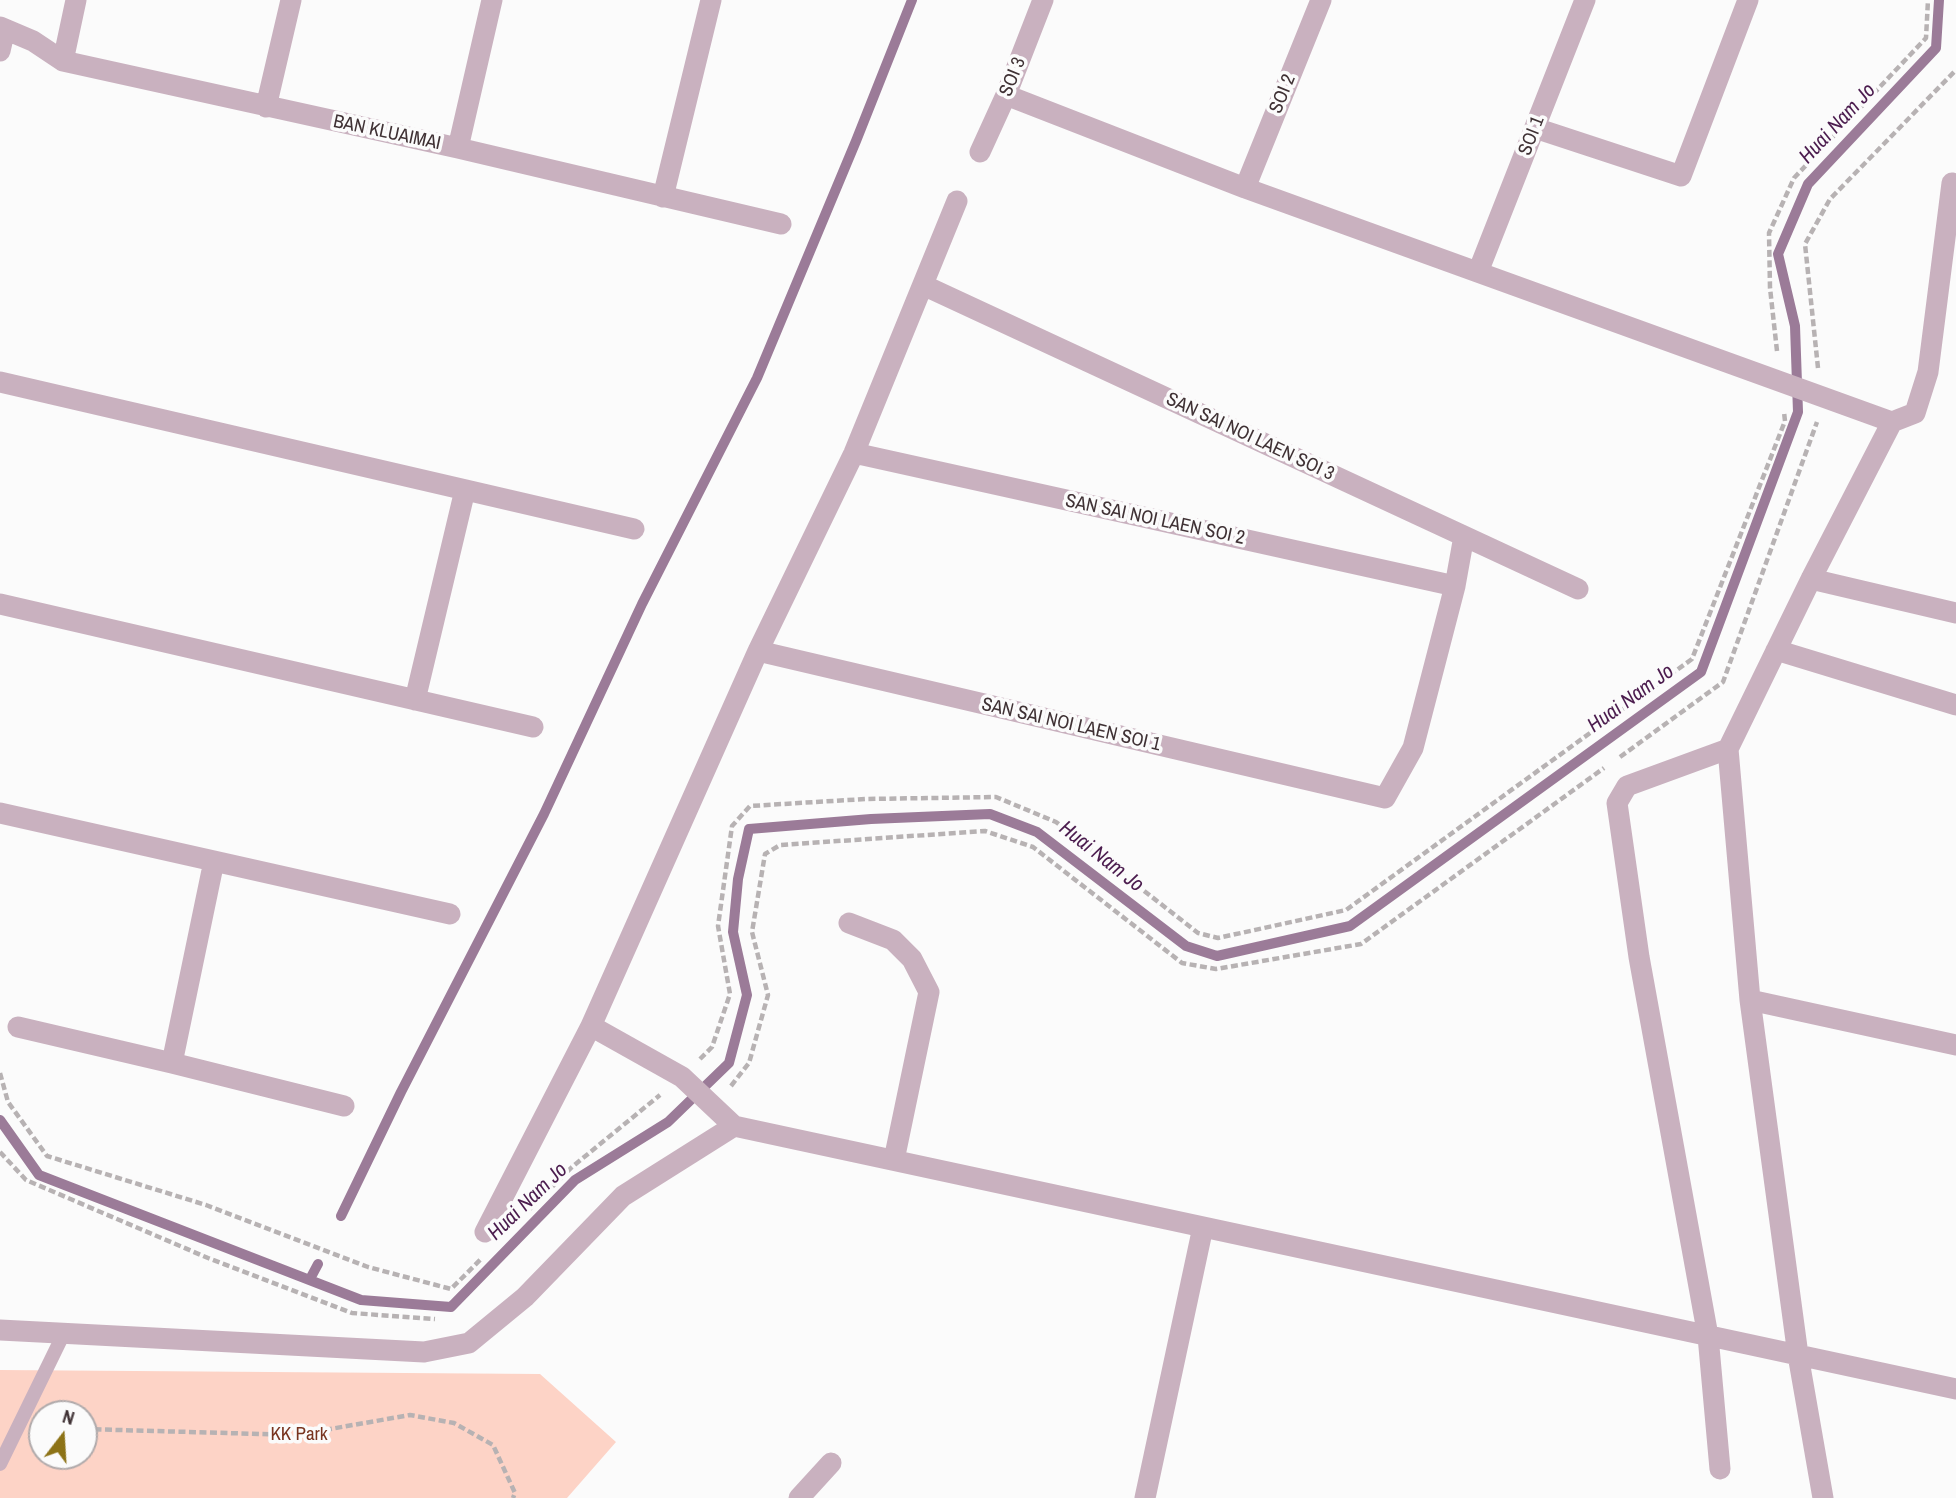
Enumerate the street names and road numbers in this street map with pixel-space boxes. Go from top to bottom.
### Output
street label: SOI 3 [995,54,1031,100]
street label: SOI 2 [1265,71,1301,117]
street label: BAN KLUAIMAI [331,111,443,155]
street label: SOI 1 [1514,113,1550,159]
street label: SAN SAI NOI LAEN SOI 3 [1162,388,1338,486]
street label: SAN SAI NOI LAEN SOI 2 [1063,490,1247,550]
street label: SAN SAI NOI LAEN SOI 1 [979,693,1163,757]

